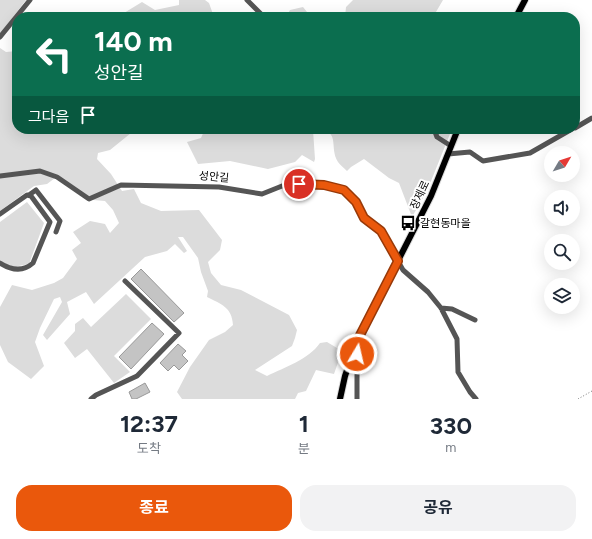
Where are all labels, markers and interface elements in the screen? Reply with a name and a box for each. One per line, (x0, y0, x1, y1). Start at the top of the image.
text: 140 m (94, 24, 173, 58)
icon: left (28, 28, 80, 80)
text: 성안길 (94, 62, 144, 84)
icon: arrive (77, 104, 99, 126)
text: 그다음 (28, 108, 69, 126)
north arrow (544, 146, 580, 182)
map controls (544, 146, 580, 314)
pin (282, 167, 316, 201)
street label: 성안길 (198, 169, 230, 185)
icon: arrive (288, 173, 310, 195)
street label: 장제로 (408, 178, 432, 212)
button: sound (544, 190, 580, 226)
bus stop icon: 갈현동마을 (399, 214, 417, 232)
place label: 갈현동마을 (420, 217, 471, 230)
button: search (544, 234, 580, 270)
button: layers (544, 278, 580, 314)
position arrow (336, 333, 378, 375)
text: 12:37 (120, 409, 178, 438)
text: 1 (299, 409, 309, 438)
text: 330 (430, 411, 472, 440)
text: m (445, 440, 456, 455)
text: 도착 (137, 441, 161, 456)
text: 분 (298, 441, 310, 456)
button: 종료 (16, 485, 292, 531)
button: 공유 (300, 485, 576, 531)

